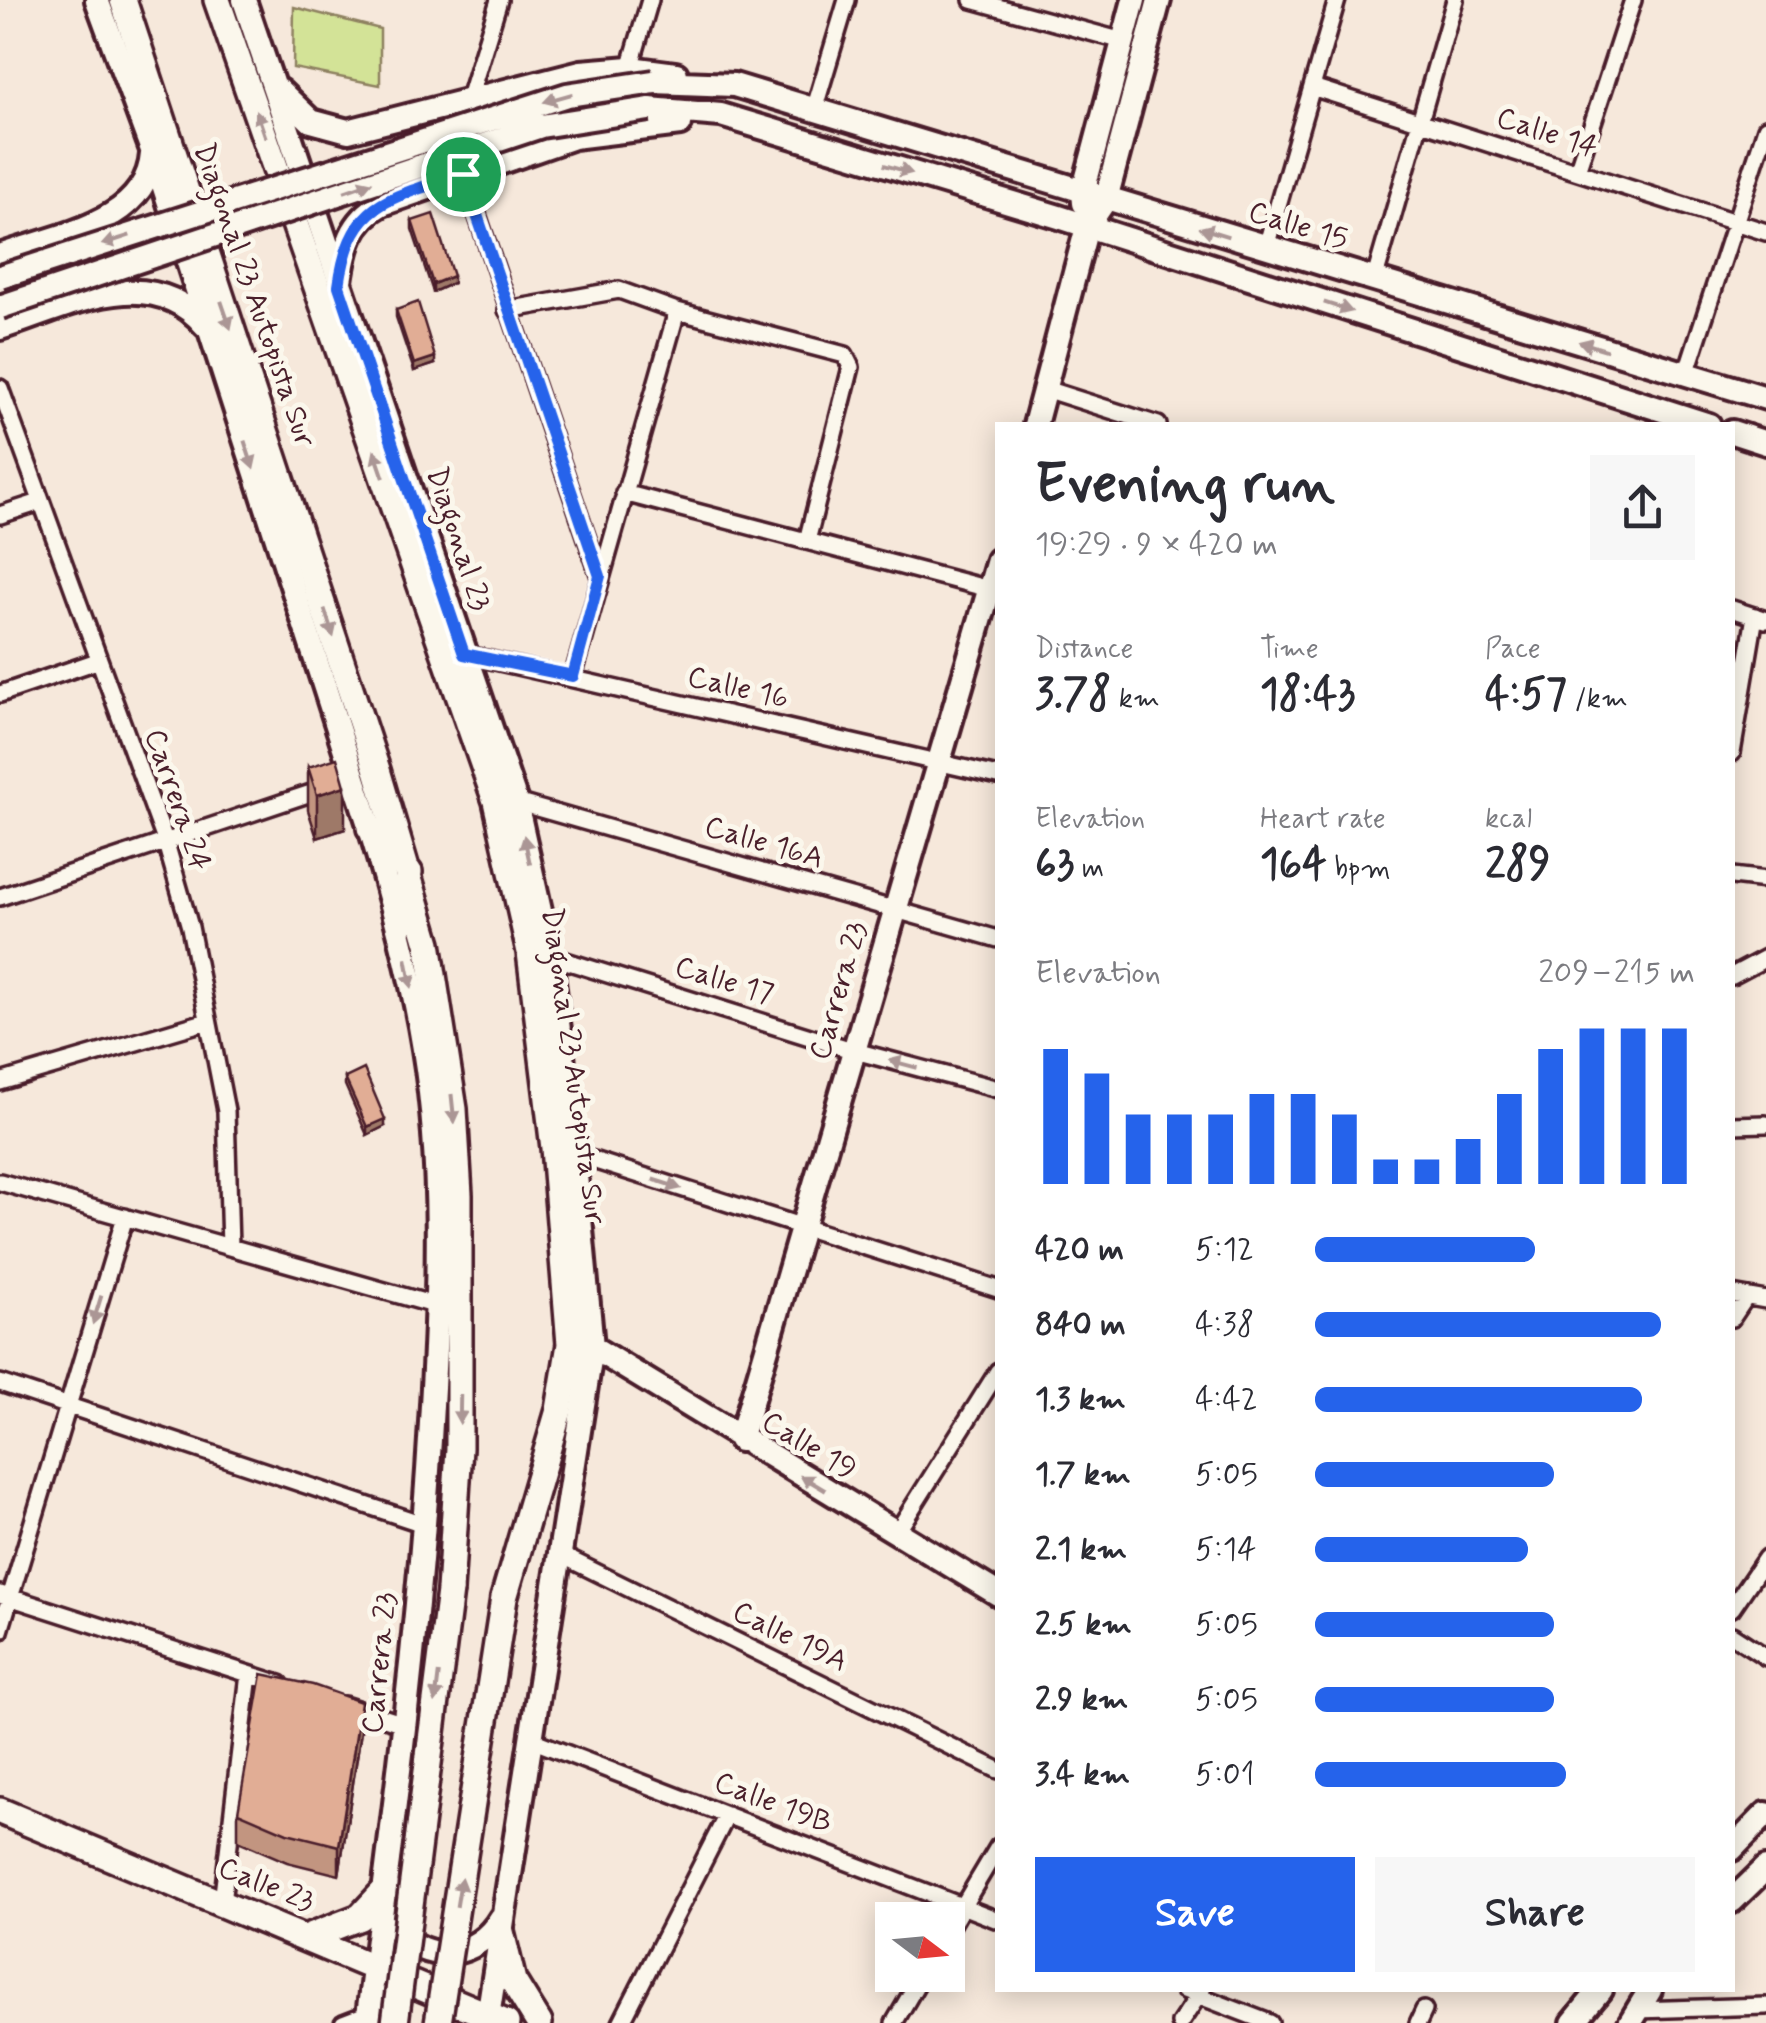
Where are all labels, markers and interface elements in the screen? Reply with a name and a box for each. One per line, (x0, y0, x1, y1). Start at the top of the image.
one-way arrow (543, 91, 573, 106)
street label: Calle 14 (1491, 98, 1603, 168)
one-way arrow (253, 108, 268, 138)
pin (421, 132, 506, 217)
street label: Diagonal 23 Autopista Sur (181, 138, 325, 454)
icon: arrive (436, 147, 491, 202)
one-way arrow (883, 162, 913, 177)
one-way arrow (343, 179, 373, 194)
street label: Calle 15 (1244, 192, 1352, 260)
one-way arrow (1199, 224, 1229, 239)
one-way arrow (100, 233, 130, 248)
one-way arrow (219, 300, 234, 330)
one-way arrow (1323, 300, 1353, 315)
one-way arrow (1577, 338, 1607, 353)
one-way arrow (242, 441, 257, 471)
one-way arrow (371, 448, 386, 478)
text: Evening run (1035, 450, 1335, 522)
button: share (1590, 455, 1695, 560)
street label: Diagonal 23 (414, 462, 500, 617)
text: 19:29 · 9 × 420 m (1035, 524, 1278, 566)
one-way arrow (322, 608, 337, 638)
text: Distance (1035, 631, 1133, 668)
text: Time (1260, 631, 1319, 668)
text: Pace (1485, 631, 1541, 668)
street label: Calle 16 (684, 657, 792, 719)
text: 3.78 (1035, 668, 1111, 723)
text: 18:43 (1260, 668, 1355, 723)
text: 4:57 (1485, 668, 1567, 723)
text: km (1111, 681, 1160, 718)
text: /km (1567, 681, 1628, 718)
street label: Carrera 24 (135, 724, 219, 876)
text: Elevation (1035, 801, 1145, 838)
text: Heart rate (1260, 801, 1386, 838)
text: kcal (1485, 801, 1532, 838)
street label: Calle 16A (700, 807, 828, 879)
one-way arrow (518, 834, 534, 865)
text: 63 (1035, 838, 1074, 893)
text: 164 (1260, 838, 1327, 893)
text: 289 (1485, 838, 1551, 893)
text: m (1074, 851, 1104, 888)
text: bpm (1327, 851, 1391, 888)
street label: Diagonal 23 Autopista Sur (529, 905, 615, 1228)
street label: Carrera 23 (801, 917, 877, 1065)
street label: Calle 17 (670, 948, 778, 1014)
text: Elevation (1035, 952, 1161, 994)
text: 209–215 m (1538, 952, 1695, 994)
one-way arrow (402, 958, 418, 989)
one-way arrow (887, 1056, 918, 1072)
one-way arrow (445, 1093, 461, 1125)
one-way arrow (652, 1177, 682, 1192)
text: 420 m (1035, 1229, 1124, 1271)
text: 5:12 (1195, 1229, 1254, 1271)
one-way arrow (89, 1295, 104, 1326)
text: 840 m (1035, 1304, 1126, 1346)
text: 4:38 (1195, 1304, 1254, 1346)
text: 1.3 km (1035, 1379, 1126, 1421)
text: 4:42 (1195, 1379, 1258, 1421)
one-way arrow (451, 1394, 467, 1426)
street label: Calle 19 (754, 1403, 864, 1489)
text: 1.7 km (1035, 1454, 1131, 1496)
text: 5:05 (1195, 1454, 1258, 1496)
one-way arrow (799, 1475, 827, 1492)
text: 2.1 km (1035, 1529, 1127, 1571)
text: 5:14 (1195, 1529, 1256, 1571)
street label: Carrera 23 (353, 1590, 407, 1736)
street label: Calle 19A (726, 1592, 854, 1682)
text: 2.5 km (1035, 1604, 1132, 1646)
text: 5:05 (1195, 1604, 1258, 1646)
one-way arrow (429, 1673, 445, 1704)
text: 2.9 km (1035, 1679, 1128, 1721)
text: 5:05 (1195, 1679, 1258, 1721)
text: 3.4 km (1035, 1754, 1130, 1796)
text: 5:01 (1195, 1754, 1254, 1796)
street label: Calle 19B (709, 1763, 837, 1843)
street label: Calle 23 (212, 1848, 320, 1922)
button: Save (1035, 1857, 1355, 1972)
button: Share (1375, 1857, 1695, 1972)
one-way arrow (451, 1876, 467, 1907)
north arrow (875, 1902, 965, 1992)
map controls (875, 1902, 965, 1992)

